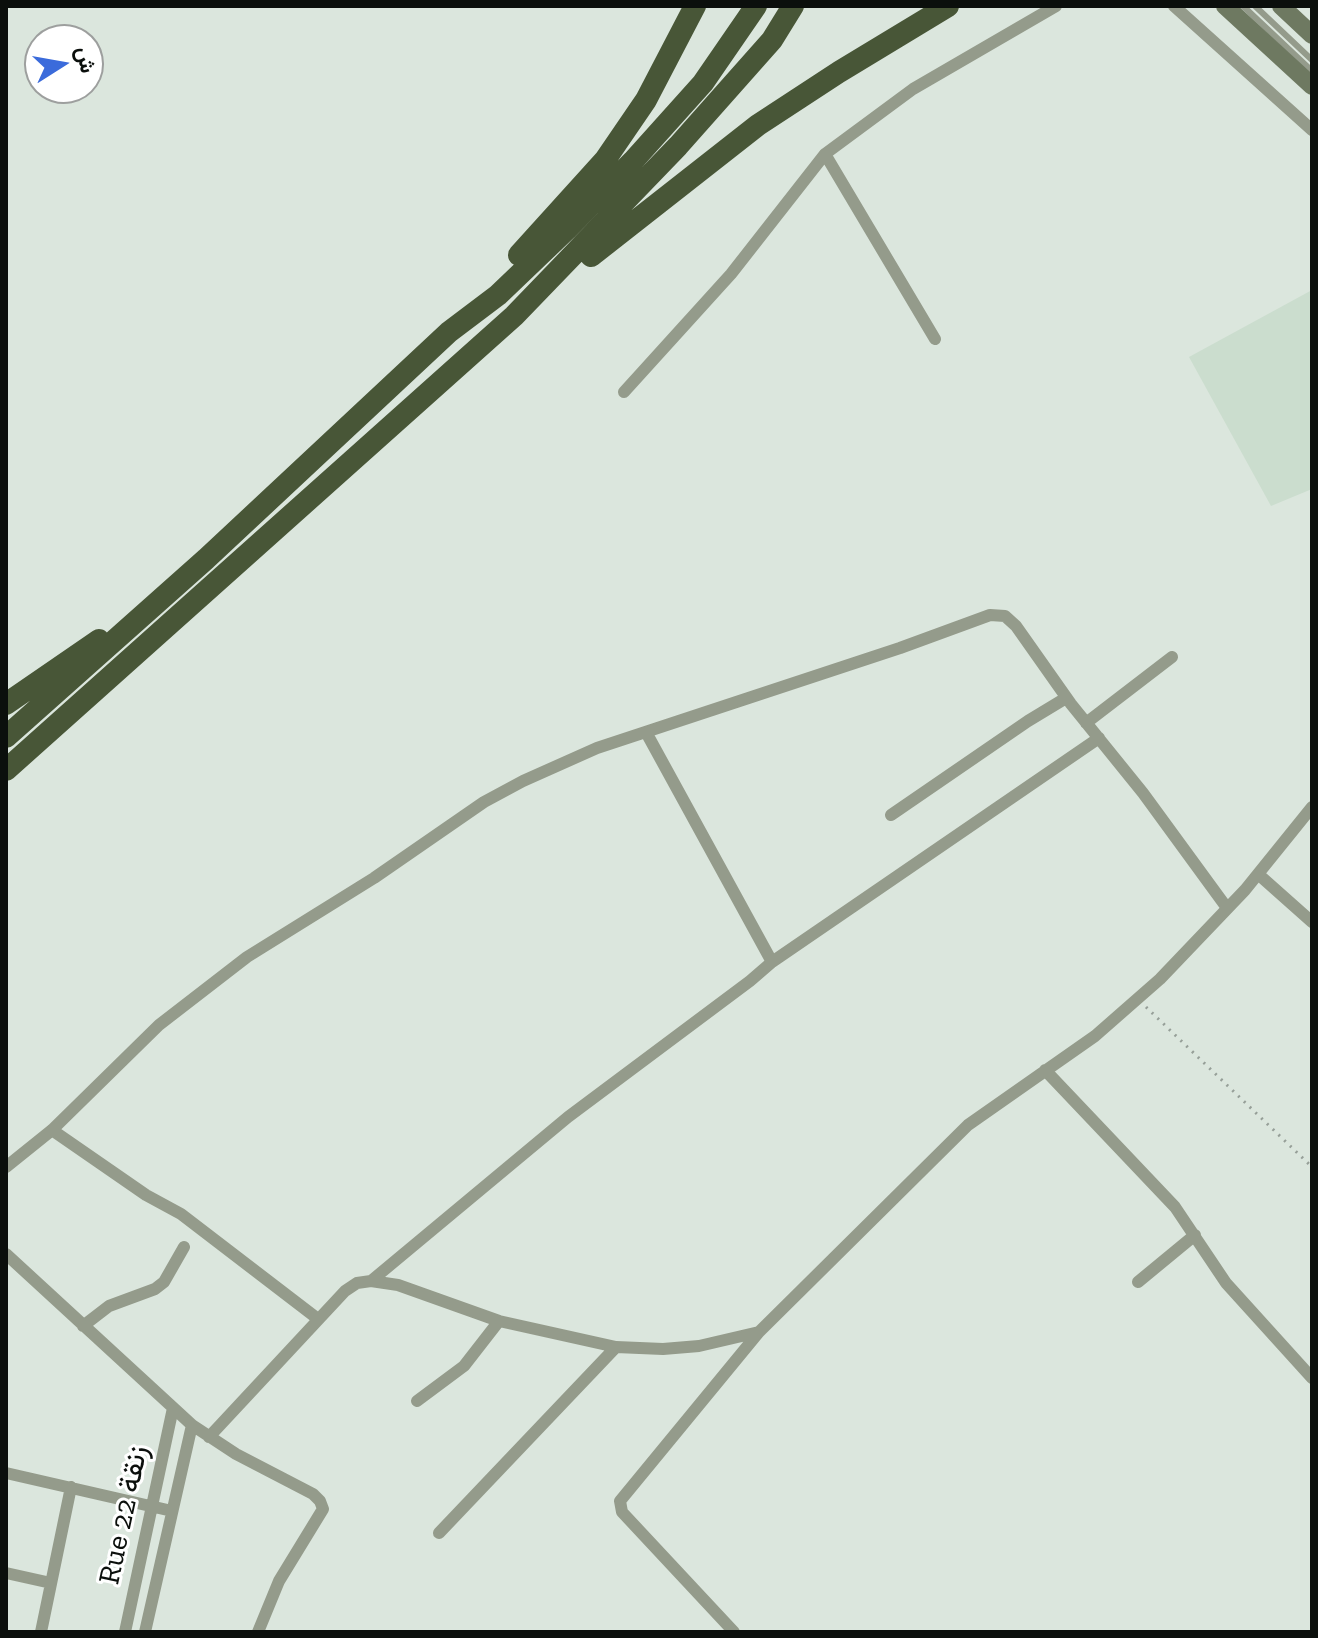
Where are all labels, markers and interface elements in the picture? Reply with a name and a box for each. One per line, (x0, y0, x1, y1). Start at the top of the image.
north arrow (24, 24, 104, 104)
text: ش (70, 44, 102, 75)
street label: Rue 22 زنقة (92, 1442, 156, 1588)

